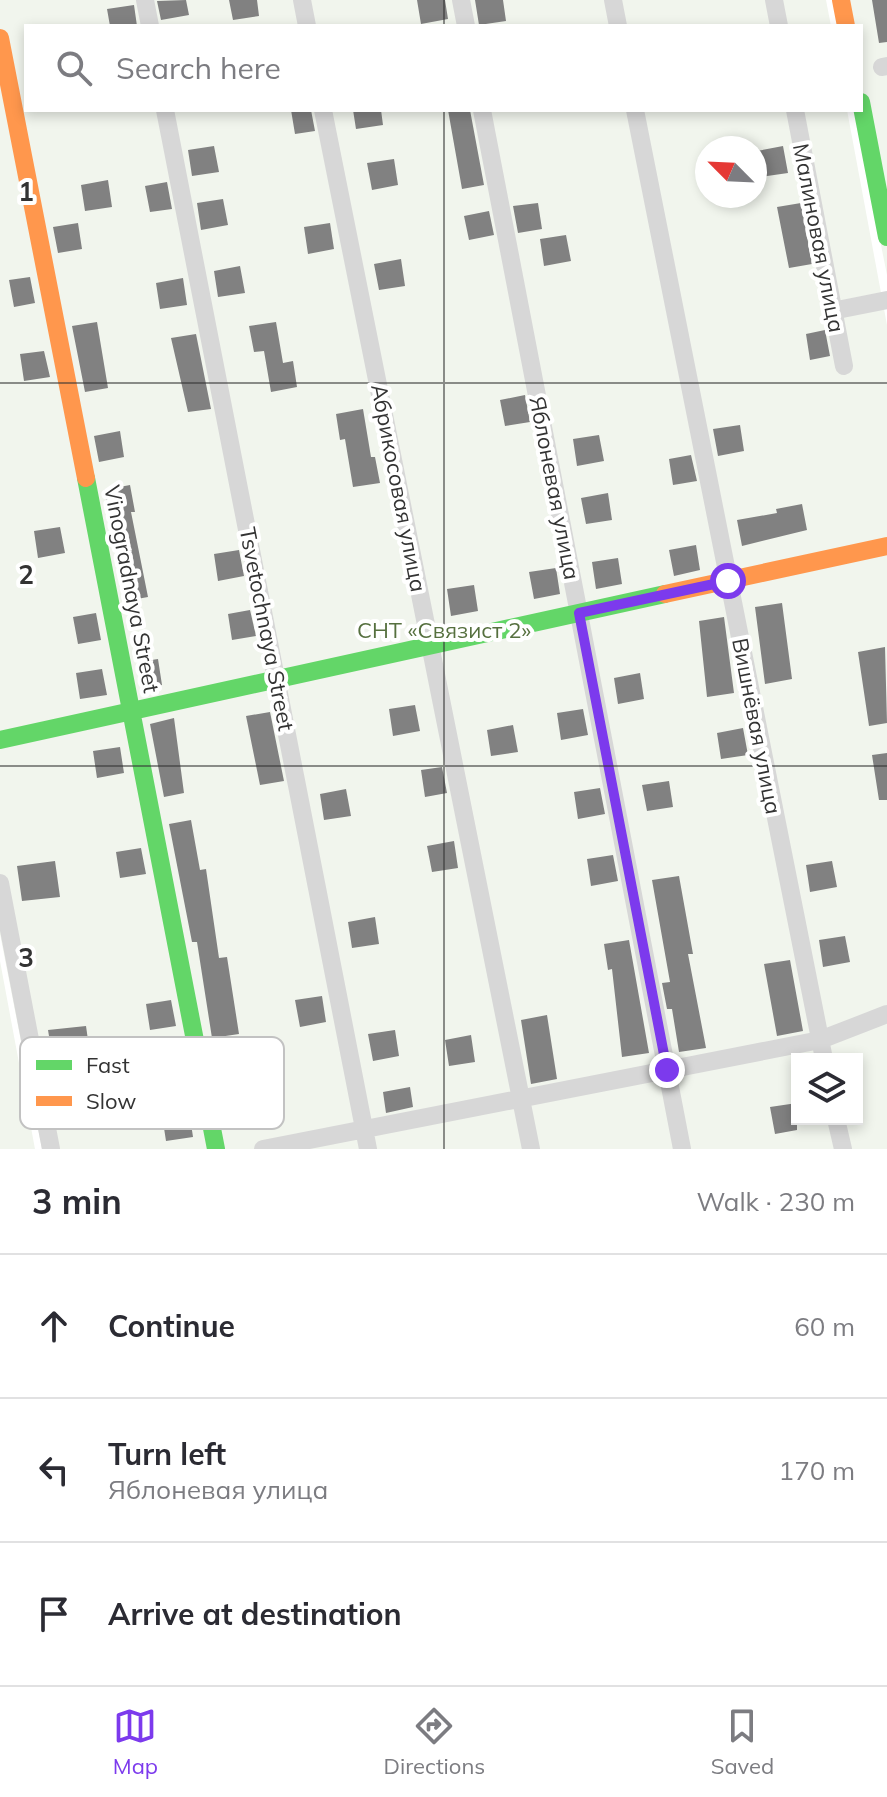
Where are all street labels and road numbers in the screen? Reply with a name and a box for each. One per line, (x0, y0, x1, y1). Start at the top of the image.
street label: Малиновая улица (787, 141, 851, 335)
street label: Абрикосовая улица (365, 382, 433, 594)
street label: Яблоневая улица (523, 394, 587, 582)
street label: Vinogradnaya Street (98, 483, 166, 695)
street label: Tsvetochnaya Street (234, 525, 301, 734)
street label: Вишнёвая улица (726, 635, 788, 817)

